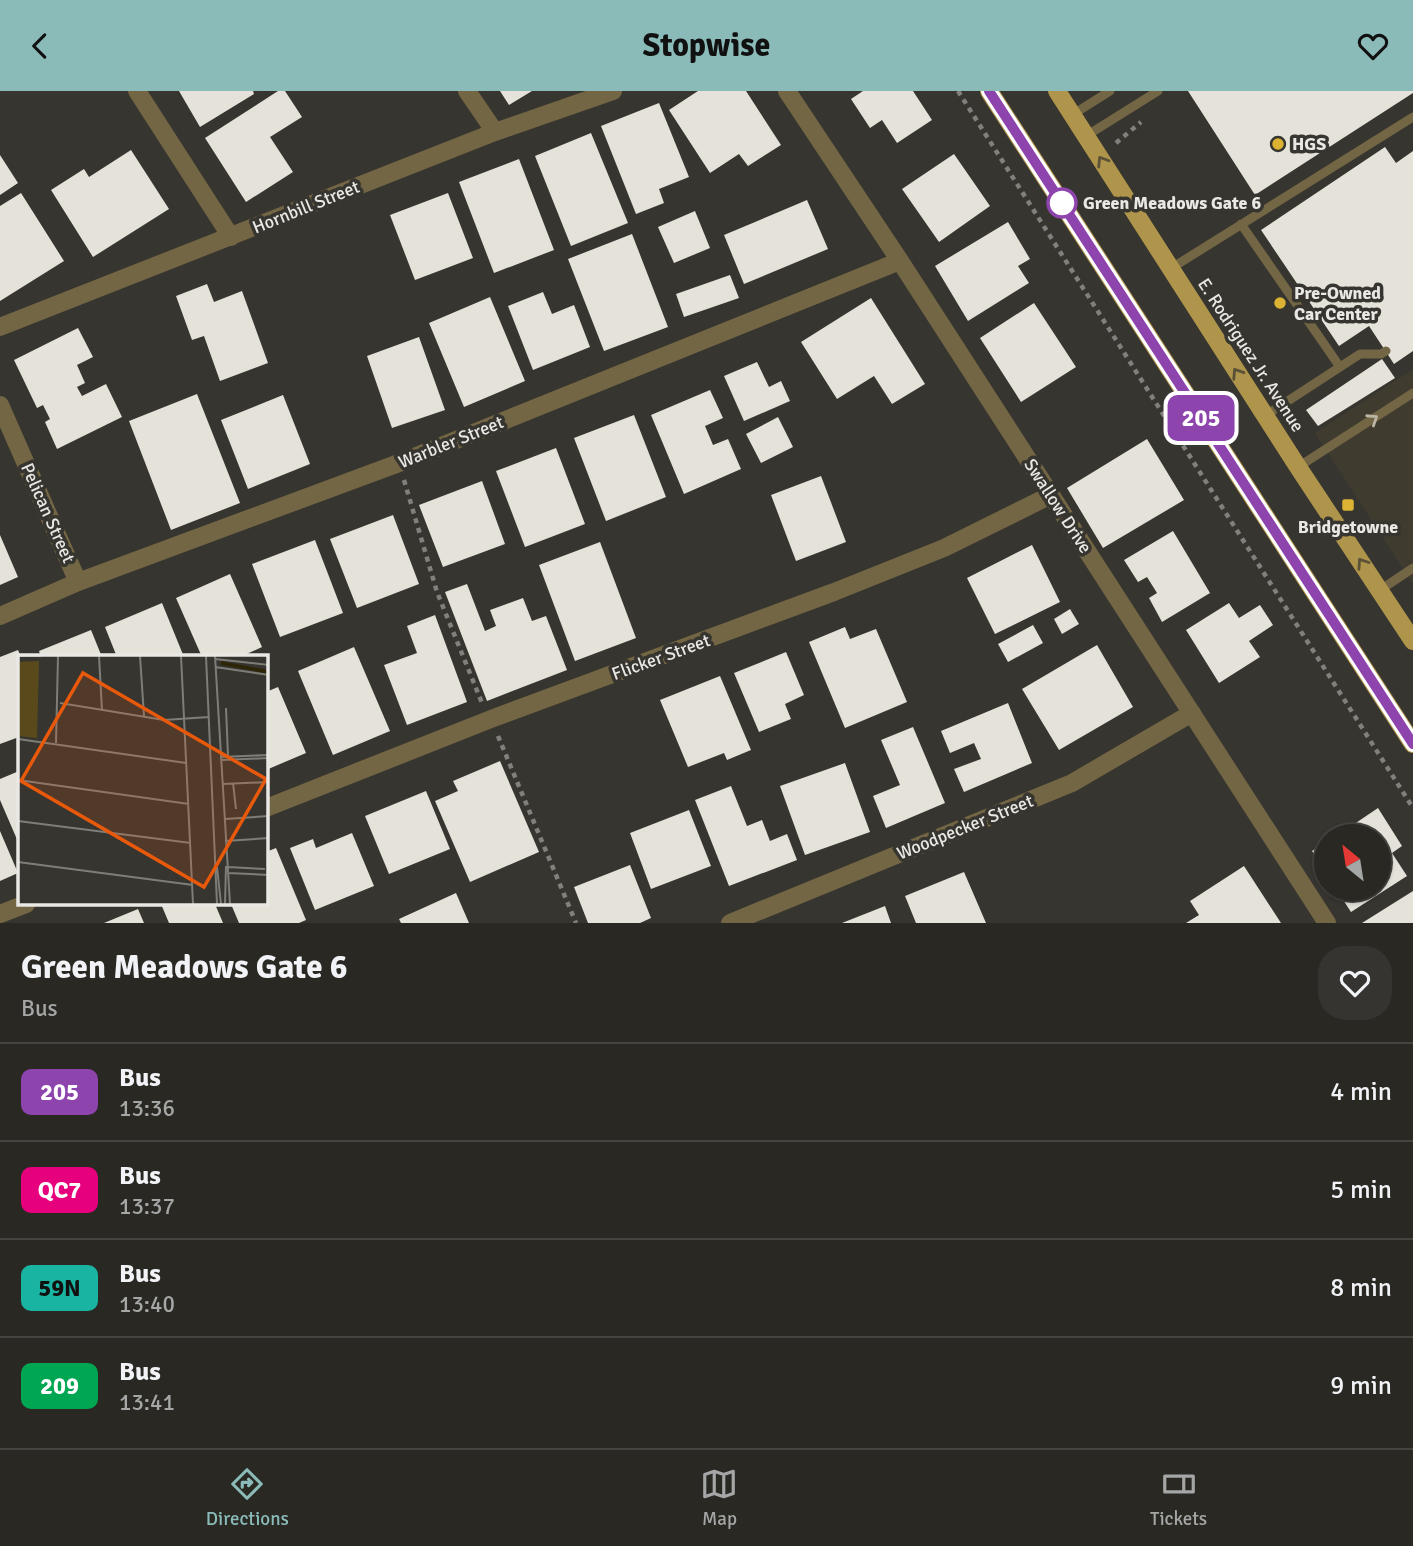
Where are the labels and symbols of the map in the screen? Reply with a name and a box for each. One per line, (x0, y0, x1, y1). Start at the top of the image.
place label: HGS (1292, 133, 1326, 155)
marker: HGS (1270, 136, 1286, 152)
one-way arrow (1097, 155, 1110, 168)
street label: Hornbill Street (249, 176, 363, 238)
marker: Green Meadows Gate 6 (1047, 188, 1077, 218)
place label: Green Meadows Gate 6 (1083, 192, 1261, 214)
street label: E. Rodriguez Jr. Avenue (1193, 274, 1309, 436)
place label: Pre-Owned Car Center (1294, 282, 1381, 325)
marker: Pre-Owned Car Center (1272, 295, 1288, 311)
one-way arrow (1233, 368, 1246, 381)
line badge: 205 (1161, 395, 1241, 441)
street label: Warbler Street (395, 411, 507, 473)
one-way arrow (1366, 414, 1379, 427)
street label: Swallow Drive (1019, 455, 1097, 557)
street label: Pelican Street (16, 460, 80, 566)
marker: Bridgetowne (1340, 497, 1356, 513)
place label: Bridgetowne (1298, 516, 1398, 538)
one-way arrow (1358, 558, 1370, 571)
street label: Flicker Street (609, 629, 713, 685)
inset map (18, 655, 268, 905)
street label: Woodpecker Street (894, 790, 1036, 864)
north arrow (1314, 824, 1391, 901)

